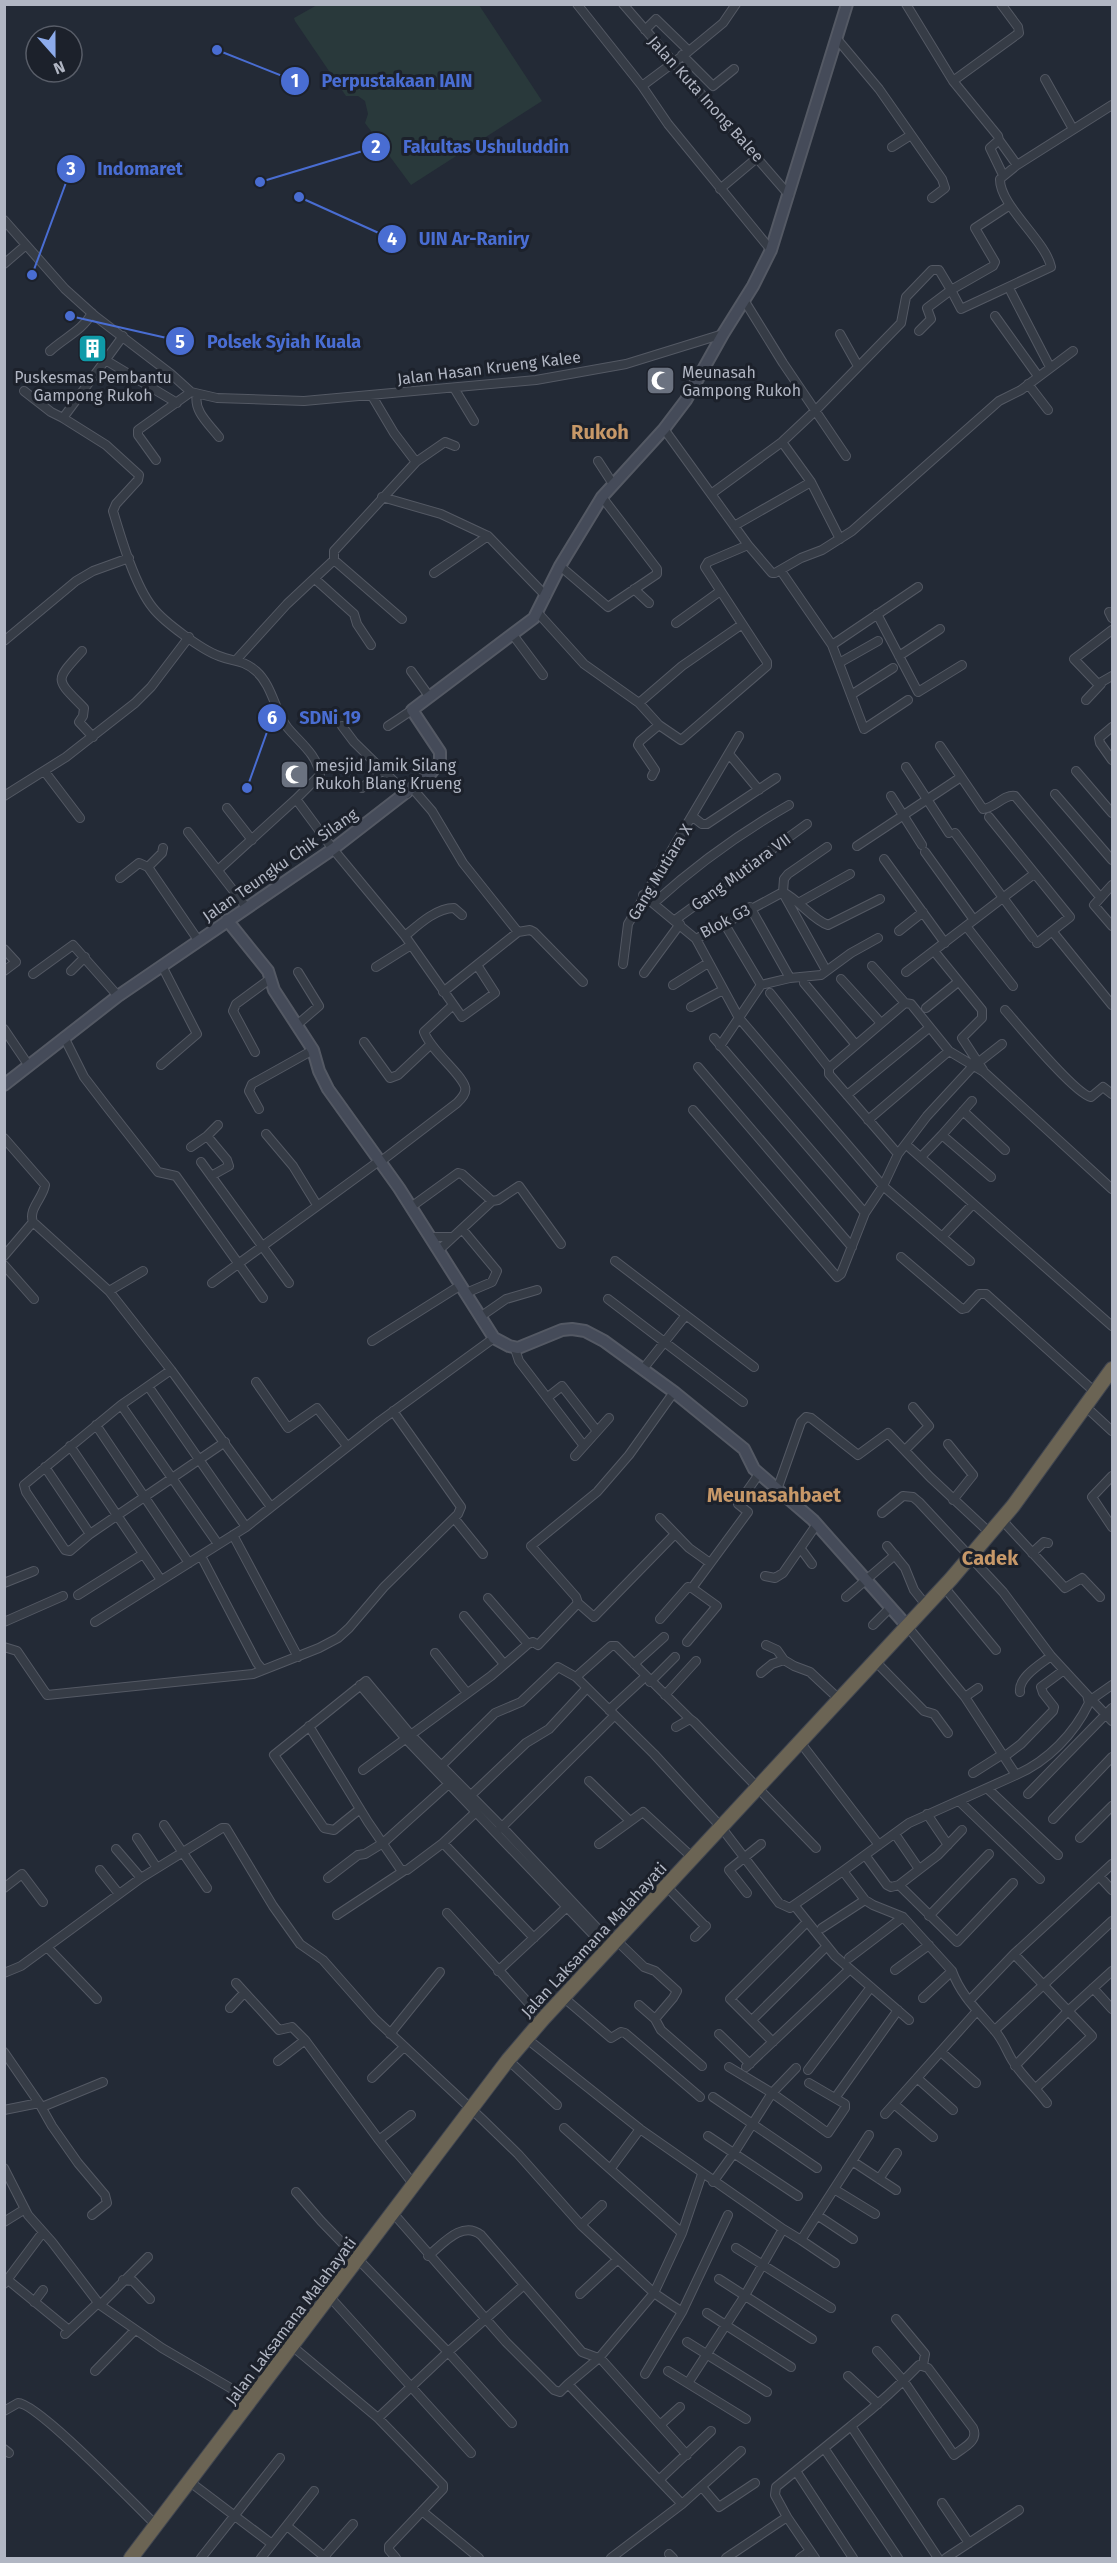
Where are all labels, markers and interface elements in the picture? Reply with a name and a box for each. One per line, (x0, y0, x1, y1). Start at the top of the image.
north arrow (24, 24, 84, 84)
street label: Jalan Kuta Inong Balee (644, 32, 768, 166)
text: N (51, 57, 68, 78)
callout: Perpustakaan IAIN (280, 63, 485, 99)
text: 1 (291, 70, 299, 92)
text: Perpustakaan IAIN (322, 70, 472, 92)
callout: Fakultas Ushuluddin (361, 129, 581, 165)
text: 2 (371, 136, 381, 158)
text: Fakultas Ushuluddin (403, 136, 569, 158)
callout: Indomaret (56, 151, 195, 187)
text: 3 (65, 158, 76, 180)
text: Indomaret (97, 158, 184, 180)
callout: UIN Ar-Raniry (377, 221, 542, 257)
text: 4 (387, 228, 397, 250)
text: UIN Ar-Raniry (419, 228, 530, 250)
callout: Polsek Syiah Kuala (165, 323, 373, 359)
text: 5 (175, 331, 185, 353)
text: Polsek Syiah Kuala (207, 331, 361, 353)
building icon: Puskesmas Pembantu Gampong Rukoh (77, 333, 109, 365)
street label: Jalan Hasan Krueng Kalee (396, 347, 582, 389)
place label: Meunasah Gampong Rukoh (682, 363, 801, 400)
mosque icon: Meunasah Gampong Rukoh (645, 365, 677, 397)
place label: Puskesmas Pembantu Gampong Rukoh (14, 368, 172, 405)
district label: Rukoh (571, 420, 629, 444)
callout: SDNi 19 (257, 700, 372, 736)
text: 6 (267, 707, 277, 729)
text: SDNi 19 (299, 707, 361, 729)
place label: mesjid Jamik Silang Rukoh Blang Krueng (315, 756, 462, 793)
mosque icon: mesjid Jamik Silang Rukoh Blang Krueng (278, 758, 310, 790)
street label: Jalan Teungku Chik Silang (199, 804, 362, 926)
street label: Gang Mutiara X (624, 820, 696, 923)
street label: Gang Mutiara VII (688, 830, 794, 914)
street label: Blok G3 (697, 900, 753, 942)
district label: Meunasahbaet (707, 1483, 841, 1507)
district label: Cadek (962, 1546, 1019, 1570)
street label: Jalan Laksamana Malahayati (517, 1859, 671, 2021)
street label: Jalan Laksamana Malahayati (222, 2234, 360, 2408)

